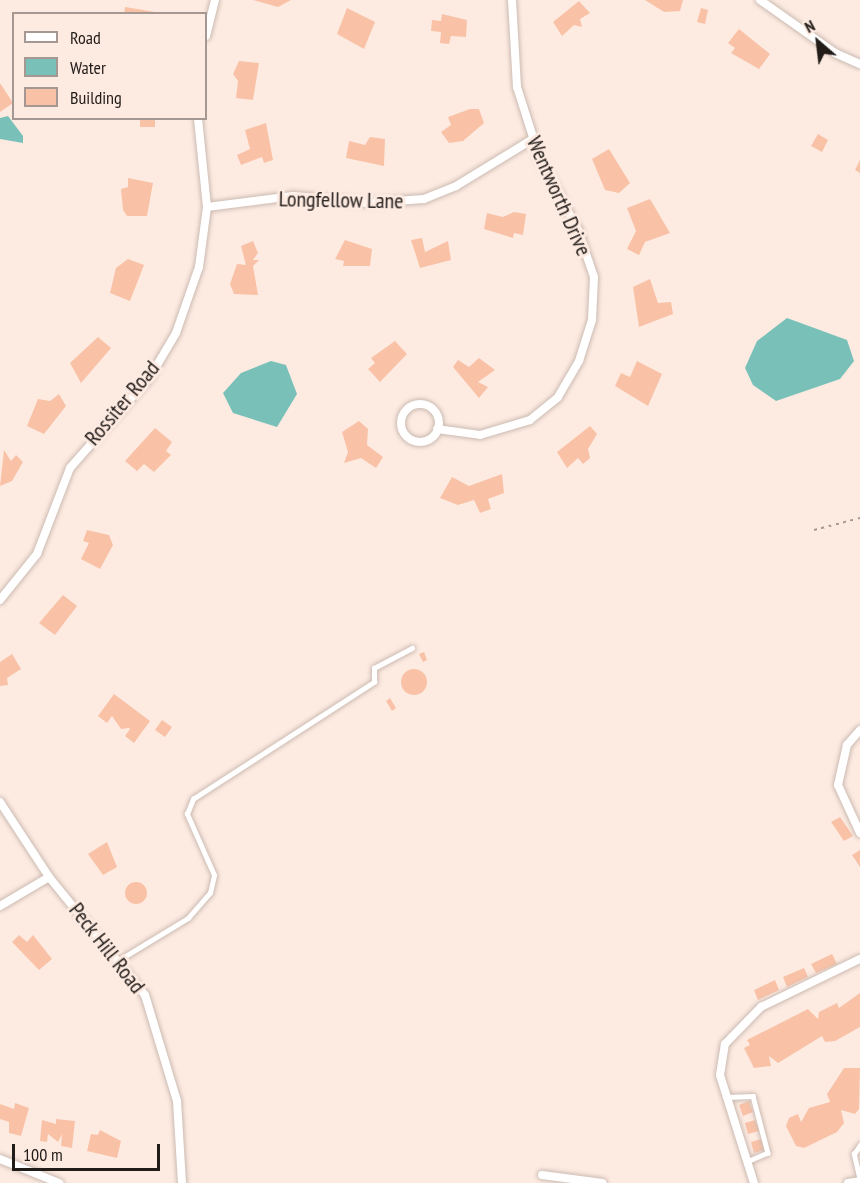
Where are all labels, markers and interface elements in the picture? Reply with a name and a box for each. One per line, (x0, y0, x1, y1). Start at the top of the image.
legend (12, 12, 207, 120)
north arrow (788, 12, 848, 72)
text: N (801, 15, 818, 37)
text: Road (70, 26, 101, 49)
text: Water (70, 56, 106, 79)
text: Building (70, 86, 122, 109)
street label: Wentworth Drive (521, 132, 597, 260)
street label: Longfellow Lane (278, 186, 404, 214)
street label: Rossiter Road (79, 355, 165, 451)
street label: Peck Hill Road (63, 897, 151, 999)
scale bar (15, 1132, 164, 1170)
text: 100 m (23, 1143, 63, 1166)

